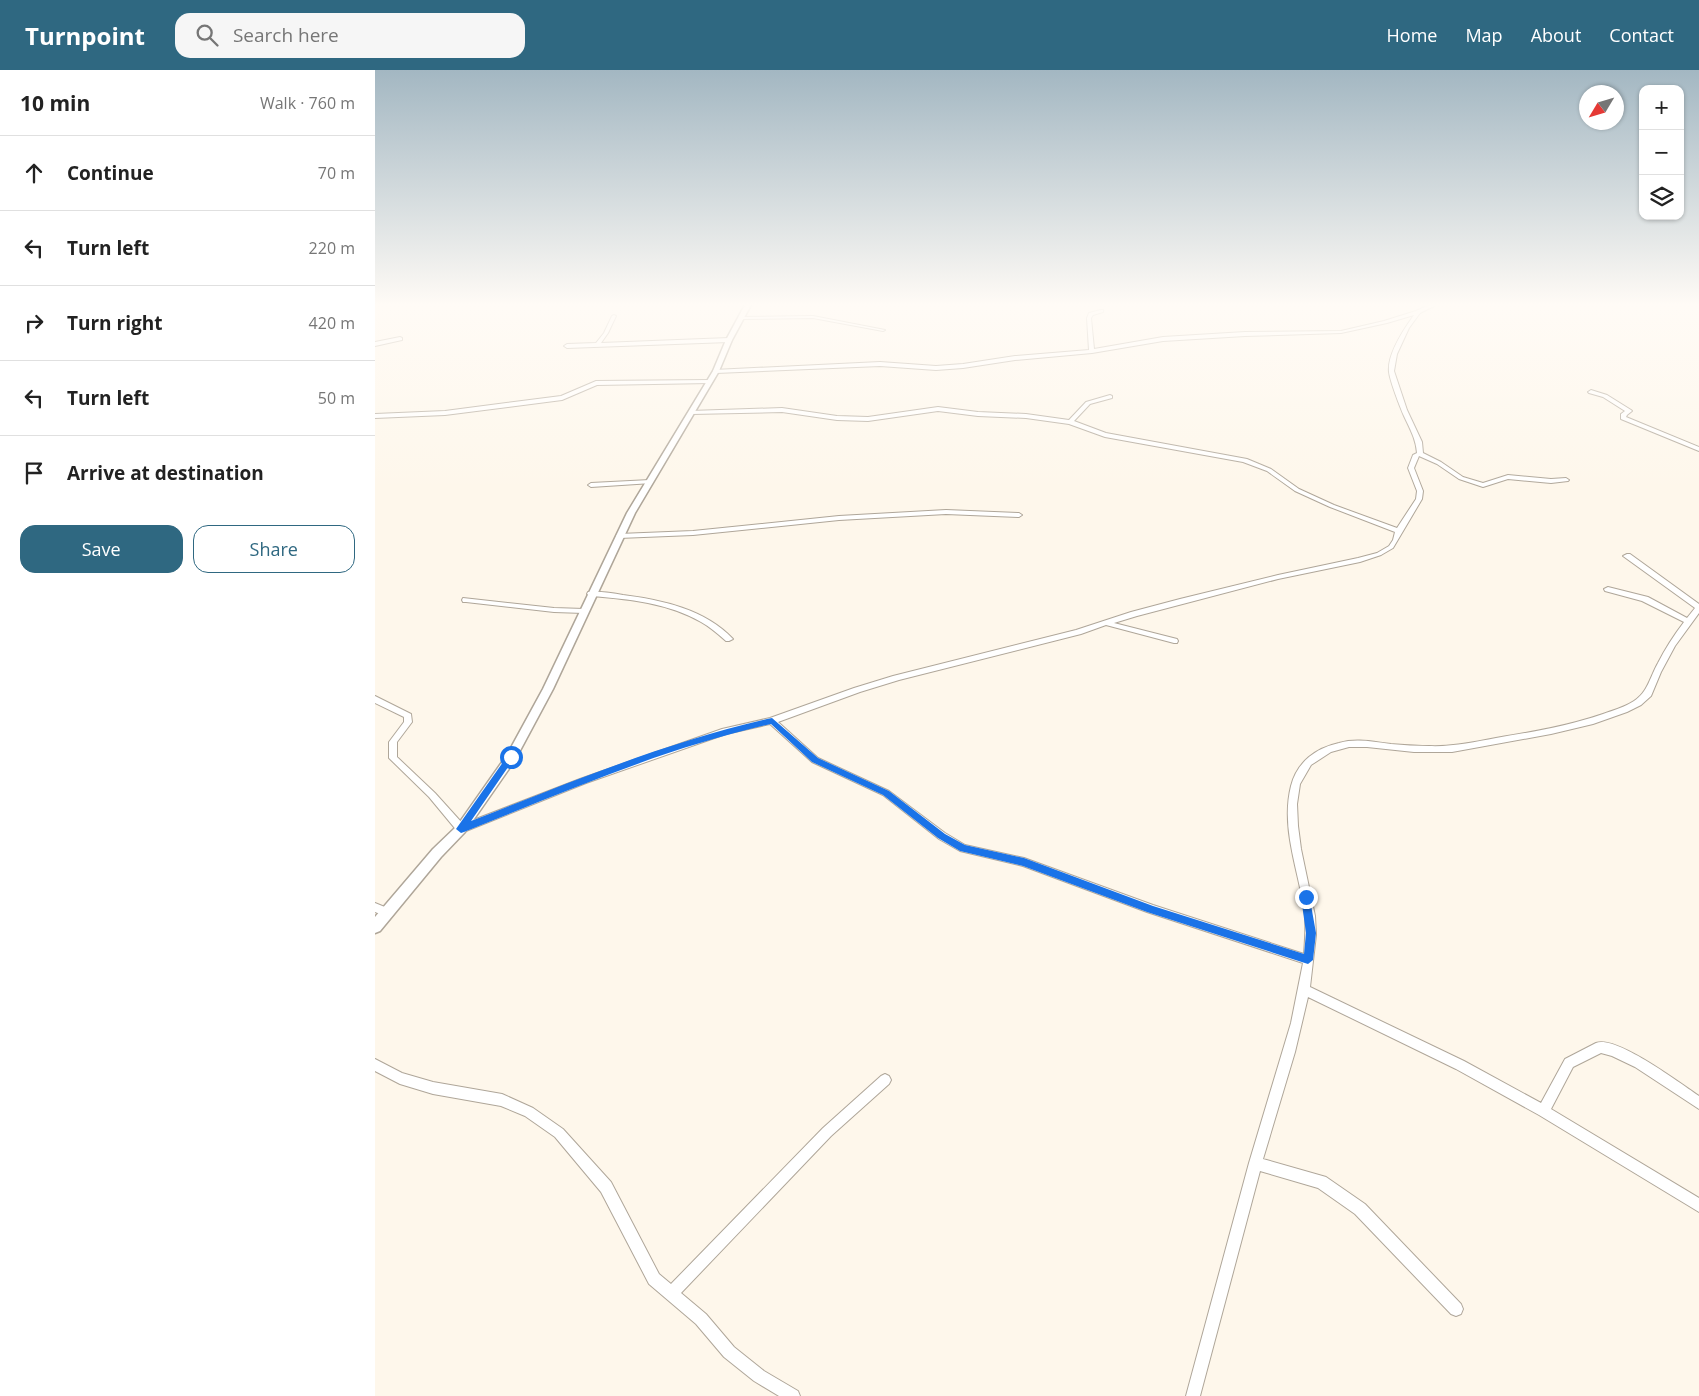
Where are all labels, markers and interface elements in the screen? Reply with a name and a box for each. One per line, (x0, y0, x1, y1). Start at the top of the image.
search box (175, 13, 525, 58)
text: Turnpoint (25, 19, 145, 52)
icon: search (193, 21, 221, 49)
text: Search here (233, 22, 339, 48)
text: Home (1387, 23, 1437, 47)
text: Map (1465, 23, 1503, 47)
text: About (1531, 23, 1581, 47)
text: Contact (1609, 23, 1674, 47)
north arrow (1579, 85, 1624, 130)
map controls (1639, 85, 1684, 220)
button: + (1639, 85, 1684, 130)
text: 10 min (20, 89, 90, 117)
text: Walk · 760 m (260, 92, 355, 114)
button: − (1639, 130, 1684, 175)
icon: ahead (20, 159, 48, 187)
text: Continue (67, 160, 154, 186)
text: 70 m (318, 162, 355, 184)
button: layers (1639, 175, 1684, 220)
icon: left (20, 234, 48, 262)
text: Turn left (67, 235, 149, 261)
text: 220 m (309, 237, 355, 259)
icon: right (20, 309, 48, 337)
text: Turn right (67, 310, 162, 336)
text: 420 m (309, 312, 355, 334)
icon: left (20, 384, 48, 412)
text: Turn left (67, 385, 149, 411)
text: 50 m (318, 387, 355, 409)
icon: arrive (20, 459, 48, 487)
text: Arrive at destination (67, 460, 264, 486)
button: Save (20, 525, 183, 573)
button: Share (193, 525, 355, 573)
route start (500, 746, 523, 769)
route end (1295, 886, 1318, 909)

